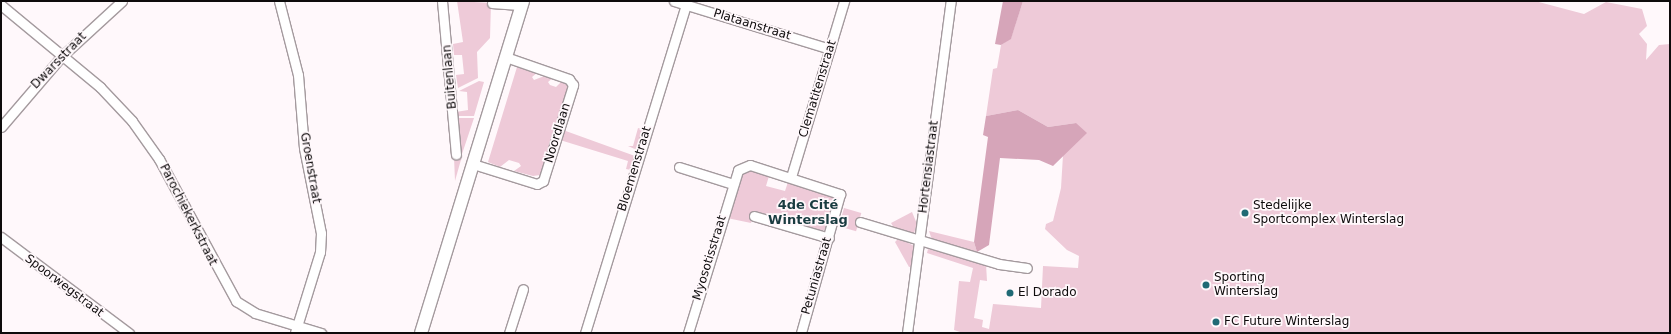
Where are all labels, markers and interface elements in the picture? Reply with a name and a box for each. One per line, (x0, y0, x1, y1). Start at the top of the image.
street label: Plataanstraat (712, 6, 792, 44)
street label: Dwarsstraat (29, 30, 89, 92)
street label: Clematitenstraat (796, 39, 840, 139)
street label: Buitenlaan (440, 44, 460, 110)
street label: Noordlaan (542, 101, 574, 165)
street label: Hortensiastraat (916, 120, 942, 214)
street label: Bloemenstraat (615, 125, 655, 213)
street label: Groenstraat (297, 131, 323, 205)
street label: Parochiekerkstraat (156, 162, 220, 268)
district label: 4de Cité Winterslag (768, 198, 848, 229)
place label: Stedelijke Sportcomplex Winterslag (1253, 199, 1404, 227)
marker: Stedelijke Sportcomplex Winterslag (1240, 208, 1250, 218)
street label: Myosotisstraat (690, 214, 730, 302)
street label: Petuniastraat (799, 236, 835, 316)
street label: Spoorwegstraat (22, 252, 106, 320)
place label: Sporting Winterslag (1214, 271, 1278, 299)
marker: Sporting Winterslag (1201, 280, 1211, 290)
place label: El Dorado (1018, 286, 1077, 300)
marker: El Dorado (1005, 288, 1015, 298)
place label: FC Future Winterslag (1224, 315, 1349, 329)
marker: FC Future Winterslag (1211, 317, 1221, 327)

